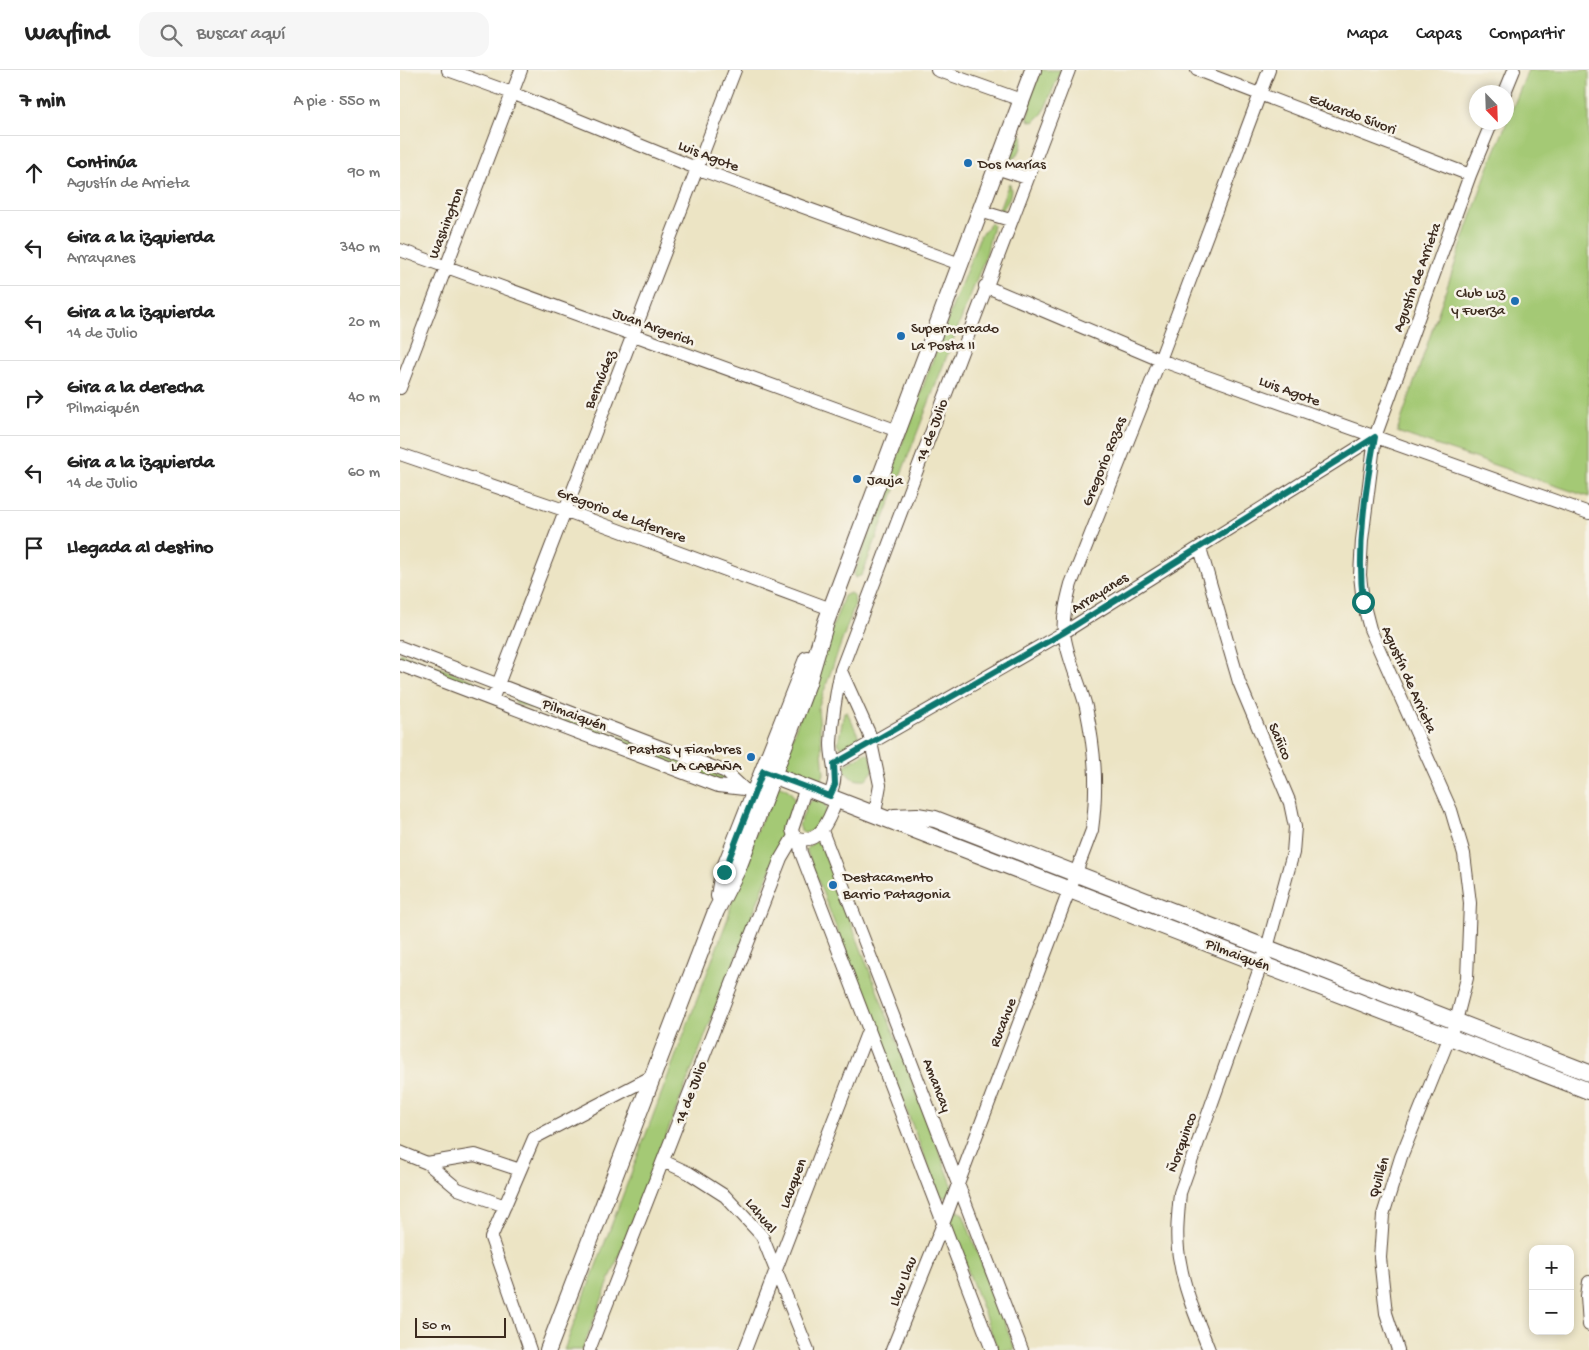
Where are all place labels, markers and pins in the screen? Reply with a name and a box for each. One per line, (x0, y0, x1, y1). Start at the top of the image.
place label: Dos Marías (977, 156, 1046, 174)
marker: Dos Marías (962, 157, 974, 169)
place label: Club Luz y Fuerza (1451, 285, 1506, 320)
marker: Club Luz y Fuerza (1509, 295, 1521, 307)
place label: Supermercado La Posta II (911, 320, 999, 355)
marker: Supermercado La Posta II (895, 330, 907, 342)
place label: Jauja (867, 472, 904, 490)
marker: Jauja (851, 473, 863, 485)
place label: Pastas y Fiambres LA CABAÑA (627, 741, 742, 776)
marker: Pastas y Fiambres LA CABAÑA (745, 751, 757, 763)
place label: Destacamento Barrio Patagonia (842, 869, 951, 904)
marker: Destacamento Barrio Patagonia (827, 879, 839, 891)

